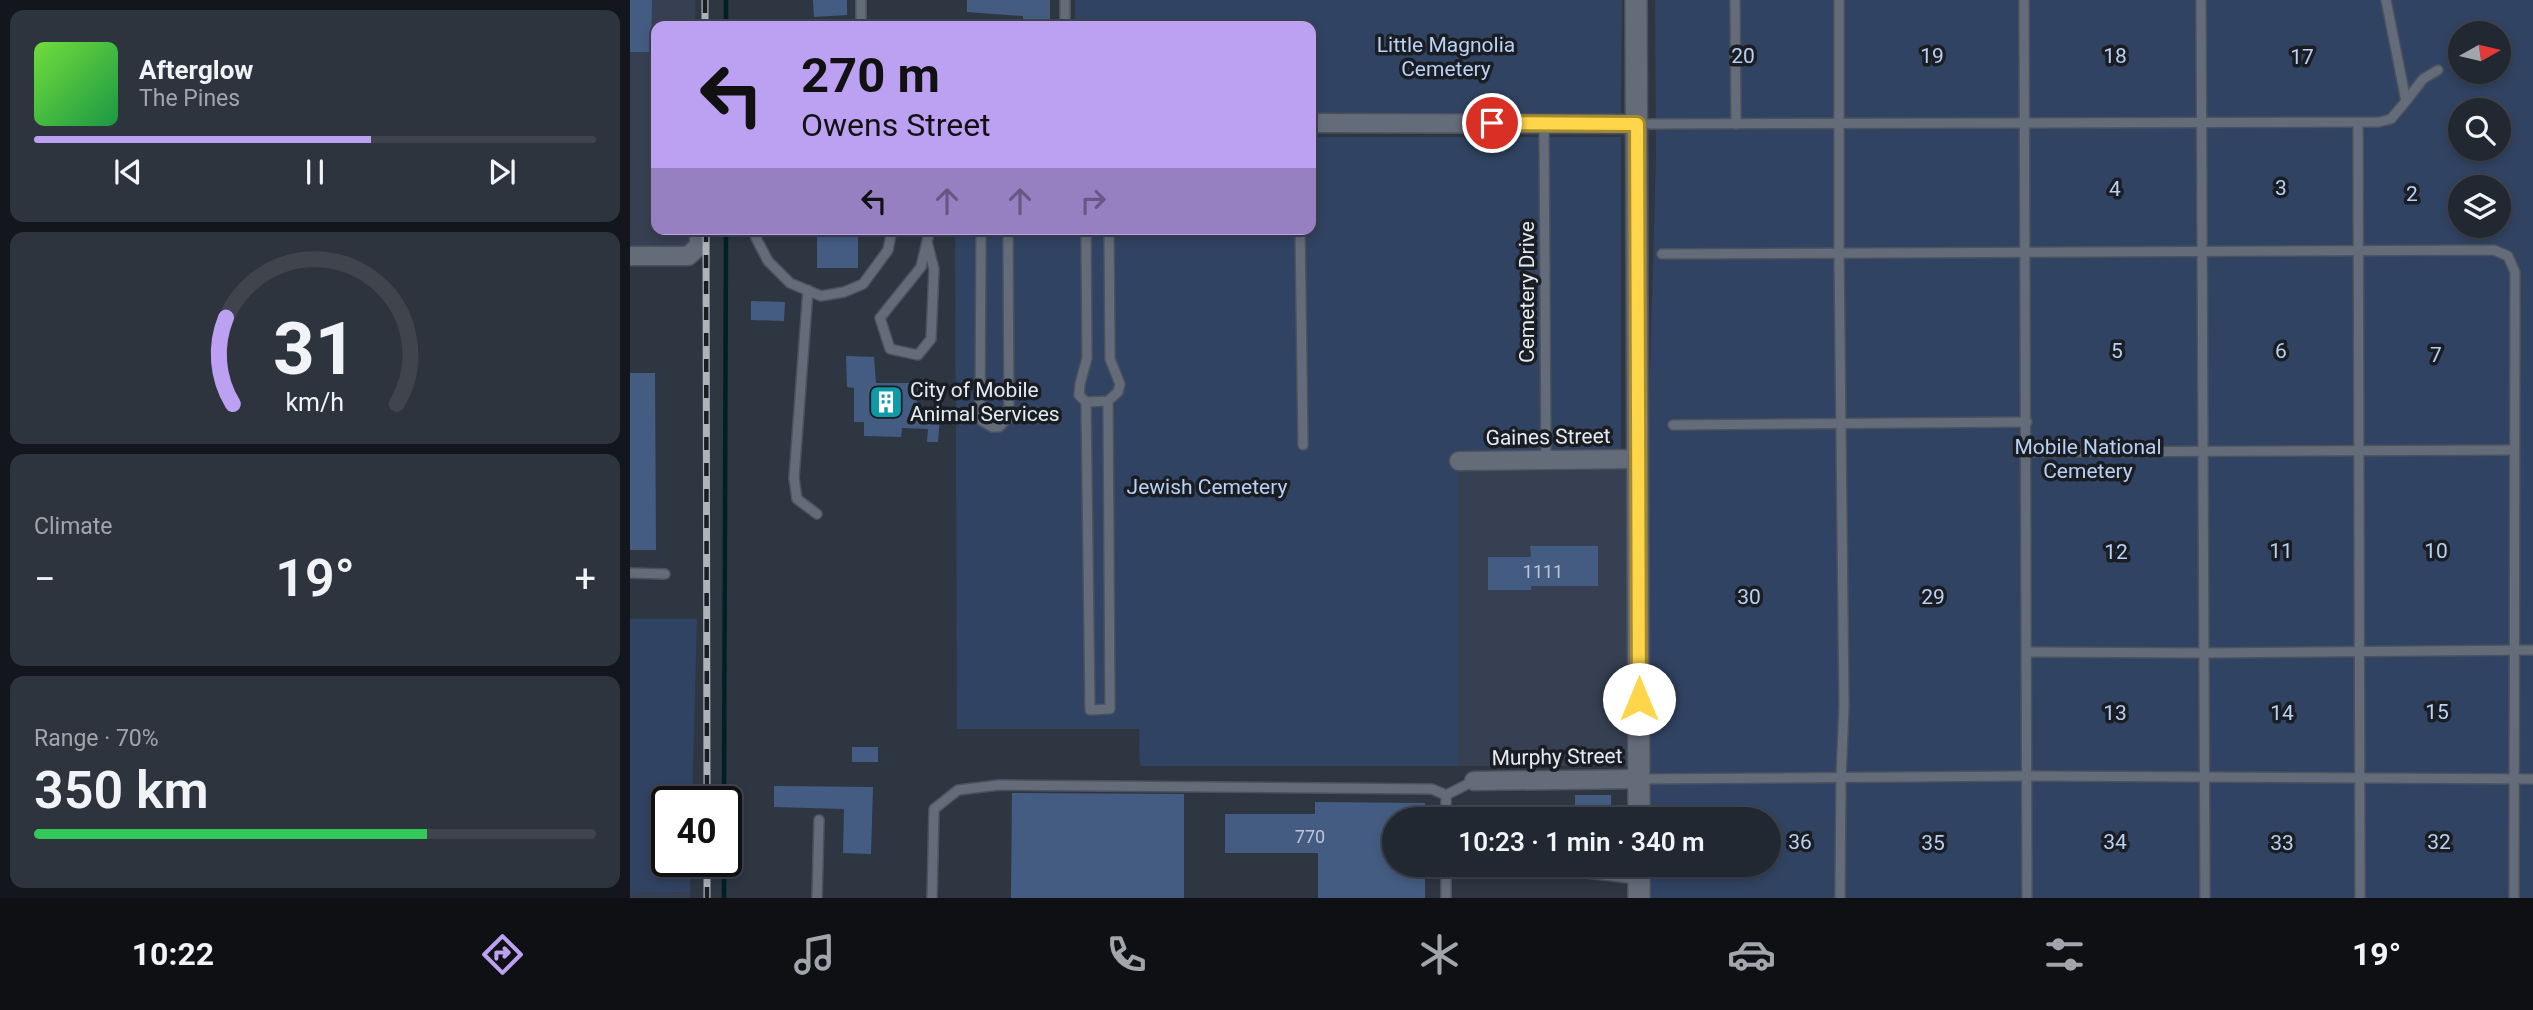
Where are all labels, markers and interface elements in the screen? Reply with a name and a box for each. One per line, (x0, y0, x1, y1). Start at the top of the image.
north arrow (2448, 21, 2511, 84)
map controls (2448, 21, 2511, 238)
park label: Little Magnolia Cemetery (1377, 33, 1515, 81)
park label: 20 (1731, 44, 1755, 68)
park label: 19 (1920, 44, 1944, 68)
park label: 18 (2103, 44, 2127, 68)
park label: 17 (2290, 45, 2314, 69)
text: 270 m (801, 47, 940, 104)
icon: left (686, 49, 777, 140)
text: Afterglow (139, 55, 253, 85)
text: The Pines (139, 85, 240, 112)
pin (1462, 93, 1522, 153)
button: search (2448, 98, 2511, 161)
icon: arrive (1473, 104, 1511, 142)
text: Owens Street (801, 106, 991, 144)
icon: previous (109, 153, 147, 191)
icon: pause (296, 153, 334, 191)
icon: next (483, 153, 521, 191)
button: layers (2448, 175, 2511, 238)
park label: 3 (2275, 176, 2287, 200)
park label: 4 (2109, 177, 2121, 201)
icon: left (855, 182, 893, 220)
icon: ahead (928, 182, 966, 220)
icon: ahead (1001, 182, 1039, 220)
icon: right (1074, 182, 1112, 220)
park label: 2 (2406, 182, 2418, 206)
street label: Cemetery Drive (1515, 221, 1539, 363)
text: 31 (273, 306, 357, 392)
park label: 5 (2111, 339, 2123, 363)
park label: 6 (2275, 339, 2287, 363)
park label: 7 (2430, 343, 2442, 367)
place label: City of Mobile Animal Services (910, 378, 1060, 426)
building icon: City of Mobile Animal Services (867, 383, 905, 421)
text: km/h (286, 388, 344, 417)
street label: Gaines Street (1485, 424, 1611, 450)
park label: Mobile National Cemetery (2014, 435, 2162, 483)
park label: Jewish Cemetery (1127, 475, 1287, 499)
text: Climate (34, 513, 113, 540)
park label: 11 (2269, 539, 2293, 563)
park label: 10 (2424, 539, 2448, 563)
park label: 12 (2104, 540, 2128, 564)
text: 19° (275, 548, 355, 609)
text: − (34, 557, 56, 601)
text: + (574, 557, 596, 601)
house number: 1111 (1523, 561, 1563, 582)
park label: 30 (1737, 585, 1761, 609)
park label: 29 (1921, 585, 1945, 609)
position arrow (1602, 662, 1676, 736)
park label: 15 (2425, 700, 2449, 724)
park label: 13 (2103, 701, 2127, 725)
park label: 14 (2270, 701, 2294, 725)
text: Range · 70% (34, 725, 159, 752)
street label: Murphy Street (1491, 744, 1623, 770)
text: 350 km (34, 760, 209, 821)
speed limit sign: 40 (651, 786, 742, 877)
house number: 770 (1295, 826, 1325, 847)
text: 10:23 · 1 min · 340 m (1458, 827, 1705, 857)
park label: 36 (1788, 830, 1812, 854)
park label: 34 (2103, 830, 2127, 854)
park label: 32 (2427, 830, 2451, 854)
park label: 35 (1921, 831, 1945, 855)
park label: 33 (2270, 831, 2294, 855)
icon: directions (478, 930, 527, 979)
icon: music (790, 930, 839, 979)
icon: phone (1102, 930, 1151, 979)
icon: climate (1415, 930, 1464, 979)
icon: car (1727, 930, 1776, 979)
icon: filters (2040, 930, 2089, 979)
text: 10:22 (132, 935, 214, 973)
text: 19° (2352, 935, 2401, 973)

